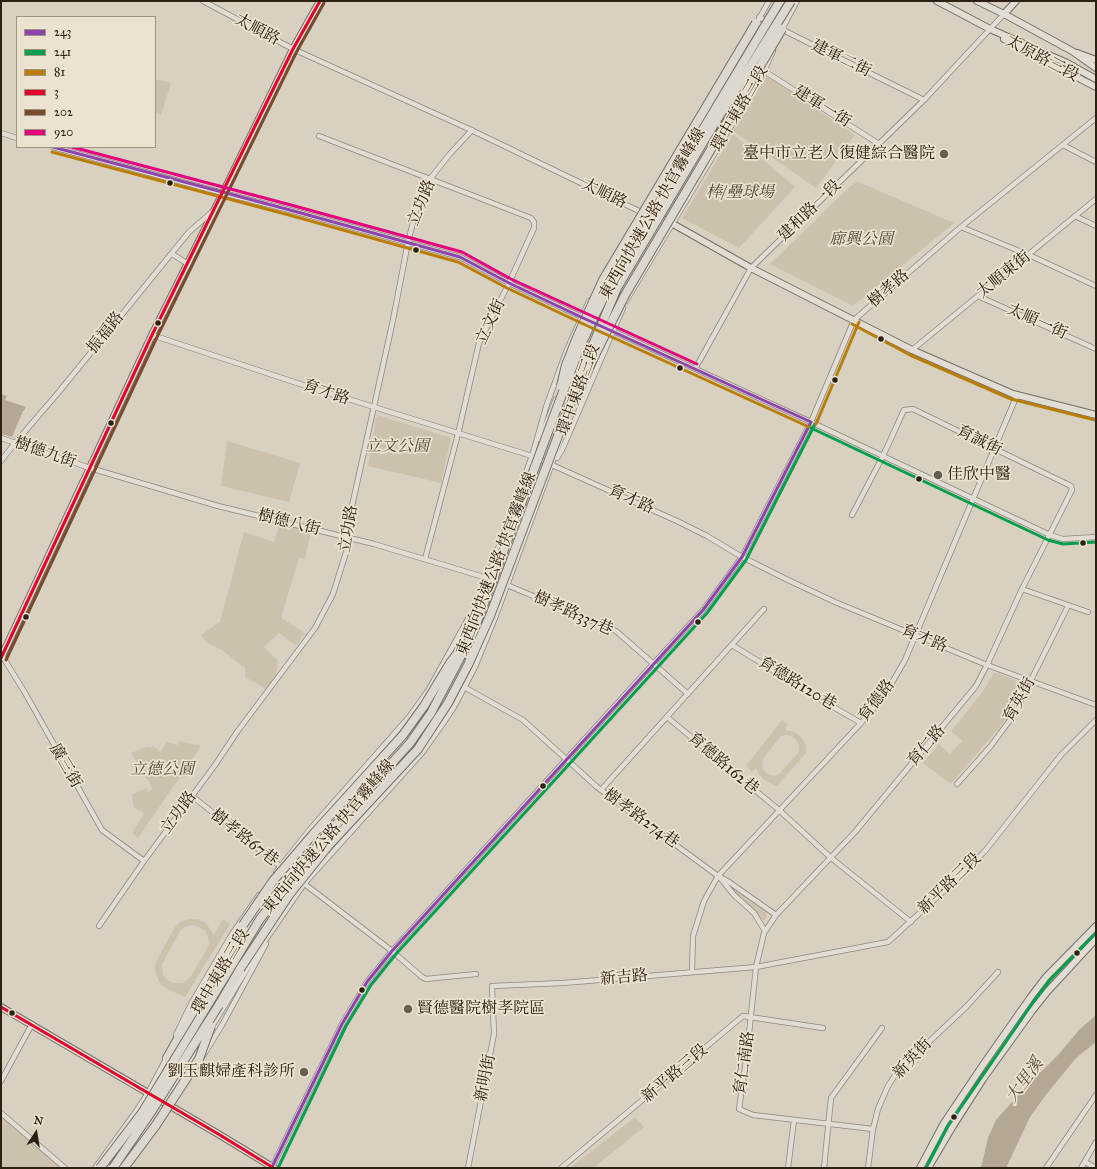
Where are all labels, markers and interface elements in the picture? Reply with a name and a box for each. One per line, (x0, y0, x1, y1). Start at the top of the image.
street label: 太順路 (231, 10, 283, 50)
legend (16, 16, 156, 148)
text: 243 (54, 25, 71, 39)
street label: 太原路三段 (1002, 32, 1082, 86)
street label: 建軍二街 (808, 36, 874, 82)
text: 241 (54, 45, 71, 59)
street label: 環中東路三段 (708, 63, 772, 155)
text: 81 (54, 65, 65, 79)
street label: 建軍一街 (790, 82, 854, 132)
text: 3 (54, 85, 59, 99)
text: 202 (54, 105, 73, 119)
text: 920 (54, 125, 73, 139)
street label: 東西向快速公路 快官霧峰線 (596, 125, 710, 303)
place label: 臺中市立老人復健綜合醫院 (743, 144, 935, 164)
marker: 臺中市立老人復健綜合醫院 (938, 148, 950, 160)
street label: 太順路 (578, 175, 630, 213)
street label: 建和路一段 (775, 176, 845, 246)
street label: 立功路 (404, 177, 440, 229)
unlabelled marker (165, 178, 175, 188)
park label: 棒/壘球場 (706, 183, 774, 203)
park label: 廊興公園 (829, 230, 893, 250)
unlabelled marker (411, 245, 421, 255)
street label: 太順東街 (973, 247, 1035, 303)
street label: 樹孝路 (865, 266, 913, 312)
street label: 立文街 (472, 296, 510, 348)
street label: 太順一街 (1004, 300, 1070, 344)
street label: 振福路 (83, 308, 129, 358)
unlabelled marker (153, 318, 163, 328)
unlabelled marker (876, 334, 886, 344)
street label: 環中東路三段 (554, 342, 604, 438)
unlabelled marker (675, 363, 685, 373)
unlabelled marker (830, 375, 840, 385)
street label: 育才路 (300, 376, 352, 410)
unlabelled marker (106, 418, 116, 428)
street label: 育誠街 (953, 422, 1005, 460)
street label: 樹德九街 (12, 434, 78, 472)
park label: 立文公園 (365, 437, 429, 457)
place label: 佳欣中醫 (947, 465, 1011, 485)
street label: 東西向快速公路 快官霧峰線 (453, 469, 541, 659)
marker: 佳欣中醫 (932, 469, 944, 481)
unlabelled marker (914, 474, 924, 484)
street label: 育才路 (605, 481, 657, 519)
street label: 立功路 (336, 504, 362, 554)
street label: 樹德八街 (256, 506, 322, 540)
unlabelled marker (1078, 538, 1088, 548)
street label: 樹孝路337巷 (530, 588, 616, 640)
unlabelled marker (21, 612, 31, 622)
unlabelled marker (693, 617, 703, 627)
street label: 育才路 (898, 621, 950, 657)
street label: 育德路120巷 (755, 653, 839, 715)
street label: 育英街 (1000, 674, 1040, 726)
street label: 育德路 (855, 676, 899, 726)
street label: 育仁路 (904, 721, 950, 771)
street label: 育德路162巷 (684, 729, 762, 799)
street label: 廣三街 (45, 740, 85, 792)
street label: 東西向快速公路 快官霧峰線 (259, 756, 399, 918)
park label: 立德公園 (130, 760, 194, 780)
unlabelled marker (538, 781, 548, 791)
street label: 樹孝路274巷 (600, 785, 682, 853)
street label: 立功路 (157, 788, 201, 838)
street label: 樹孝路67巷 (206, 806, 282, 870)
street label: 新平路三段 (915, 849, 985, 919)
street label: 環中東路三段 (188, 926, 254, 1018)
unlabelled marker (1072, 948, 1082, 958)
street label: 新吉路 (599, 966, 649, 990)
unlabelled marker (357, 985, 367, 995)
place label: 賢德醫院樹孝院區 (417, 999, 545, 1019)
marker: 賢德醫院樹孝院區 (402, 1003, 414, 1015)
unlabelled marker (7, 1008, 17, 1018)
street label: 育仁南路 (731, 1030, 759, 1096)
street label: 新英街 (890, 1035, 936, 1083)
street label: 新平路三段 (638, 1041, 712, 1107)
street label: 新明街 (472, 1053, 500, 1103)
water label: 大里溪 (1002, 1054, 1048, 1108)
place label: 劉玉麒婦產科診所 (167, 1062, 295, 1082)
marker: 劉玉麒婦產科診所 (298, 1066, 310, 1078)
unlabelled marker (949, 1112, 959, 1122)
north arrow (16, 1113, 56, 1153)
text: N (33, 1113, 45, 1128)

